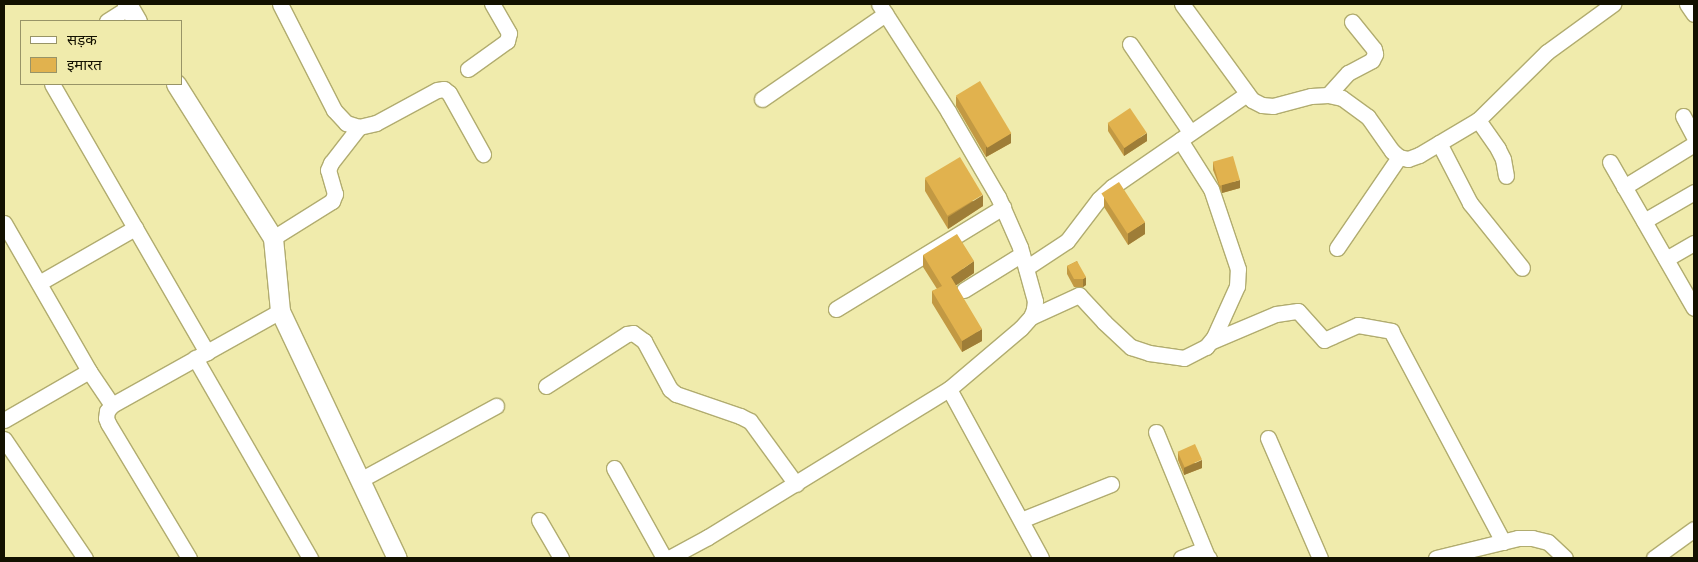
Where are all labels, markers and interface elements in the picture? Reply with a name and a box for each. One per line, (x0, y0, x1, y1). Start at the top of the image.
legend (20, 20, 182, 85)
text: सड़क (67, 28, 97, 51)
text: इमारत (67, 53, 102, 76)

